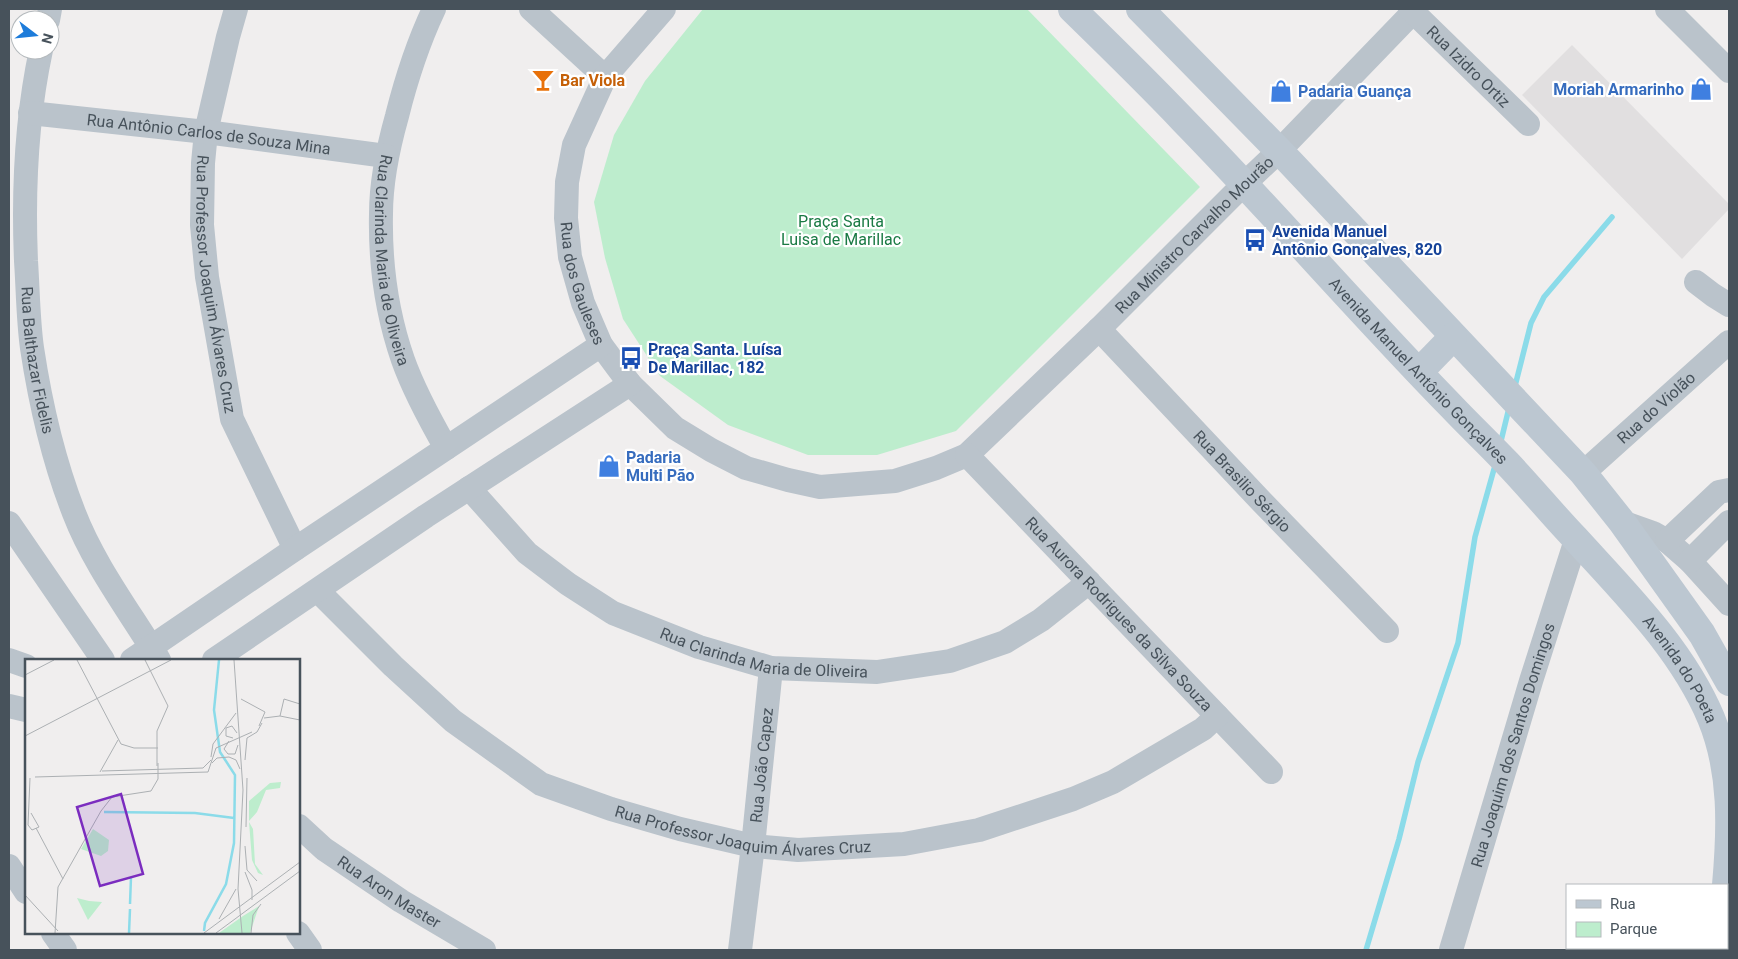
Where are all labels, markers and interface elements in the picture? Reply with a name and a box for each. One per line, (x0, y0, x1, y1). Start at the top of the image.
north arrow (10, 10, 60, 60)
street label: Rua Izidro Ortiz (1423, 21, 1514, 111)
text: N (38, 32, 57, 46)
bar icon: Bar Viola (530, 67, 556, 93)
place label: Bar Viola (560, 71, 626, 90)
shop icon: Moriah Armarinho (1688, 76, 1714, 102)
shop icon: Padaria Guança (1268, 78, 1294, 104)
place label: Moriah Armarinho (1553, 80, 1684, 99)
place label: Padaria Guança (1298, 82, 1412, 101)
street label: Rua Antônio Carlos de Souza Mina (86, 110, 332, 158)
street label: Rua Ministro Carvalho Mourão (1111, 152, 1277, 317)
street label: Rua Clarinda Maria de Oliveira (371, 153, 414, 368)
street label: Rua Professor Joaquim Álvares Cruz (193, 154, 240, 415)
park label: Praça Santa Luisa de Marillac (781, 212, 901, 249)
street label: Rua dos Gauleses (557, 221, 609, 348)
place label: Avenida Manuel Antônio Gonçalves, 820 (1272, 222, 1442, 259)
bus stop icon: Avenida Manuel Antônio Gonçalves, 820 (1242, 227, 1268, 253)
street label: Avenida Manuel Antônio Gonçalves (1325, 273, 1512, 468)
street label: Rua Balthazar Fidelis (18, 286, 58, 436)
place label: Praça Santa. Luísa De Marillac, 182 (648, 340, 782, 377)
bus stop icon: Praça Santa. Luísa De Marillac, 182 (618, 345, 644, 371)
street label: Rua do Violão (1613, 368, 1699, 447)
street label: Rua Brasilio Sérgio (1190, 426, 1295, 536)
place label: Padaria Multi Pão (626, 448, 695, 485)
shop icon: Padaria Multi Pão (596, 453, 622, 479)
street label: Rua Aurora Rodrigues da Silva Souza (1022, 513, 1217, 715)
street label: Avenida do Poeta (1639, 611, 1721, 726)
street label: Rua Joaquim dos Santos Domingos (1467, 620, 1558, 870)
street label: Rua Clarinda Maria de Oliveira (657, 623, 868, 681)
inset map (25, 659, 300, 934)
street label: Rua João Capez (746, 707, 776, 824)
street label: Rua Professor Joaquim Álvares Cruz (613, 801, 872, 860)
street label: Rua Aron Master (334, 851, 445, 932)
legend (1566, 884, 1728, 949)
text: Rua (1610, 895, 1636, 913)
text: Parque (1610, 920, 1657, 938)

